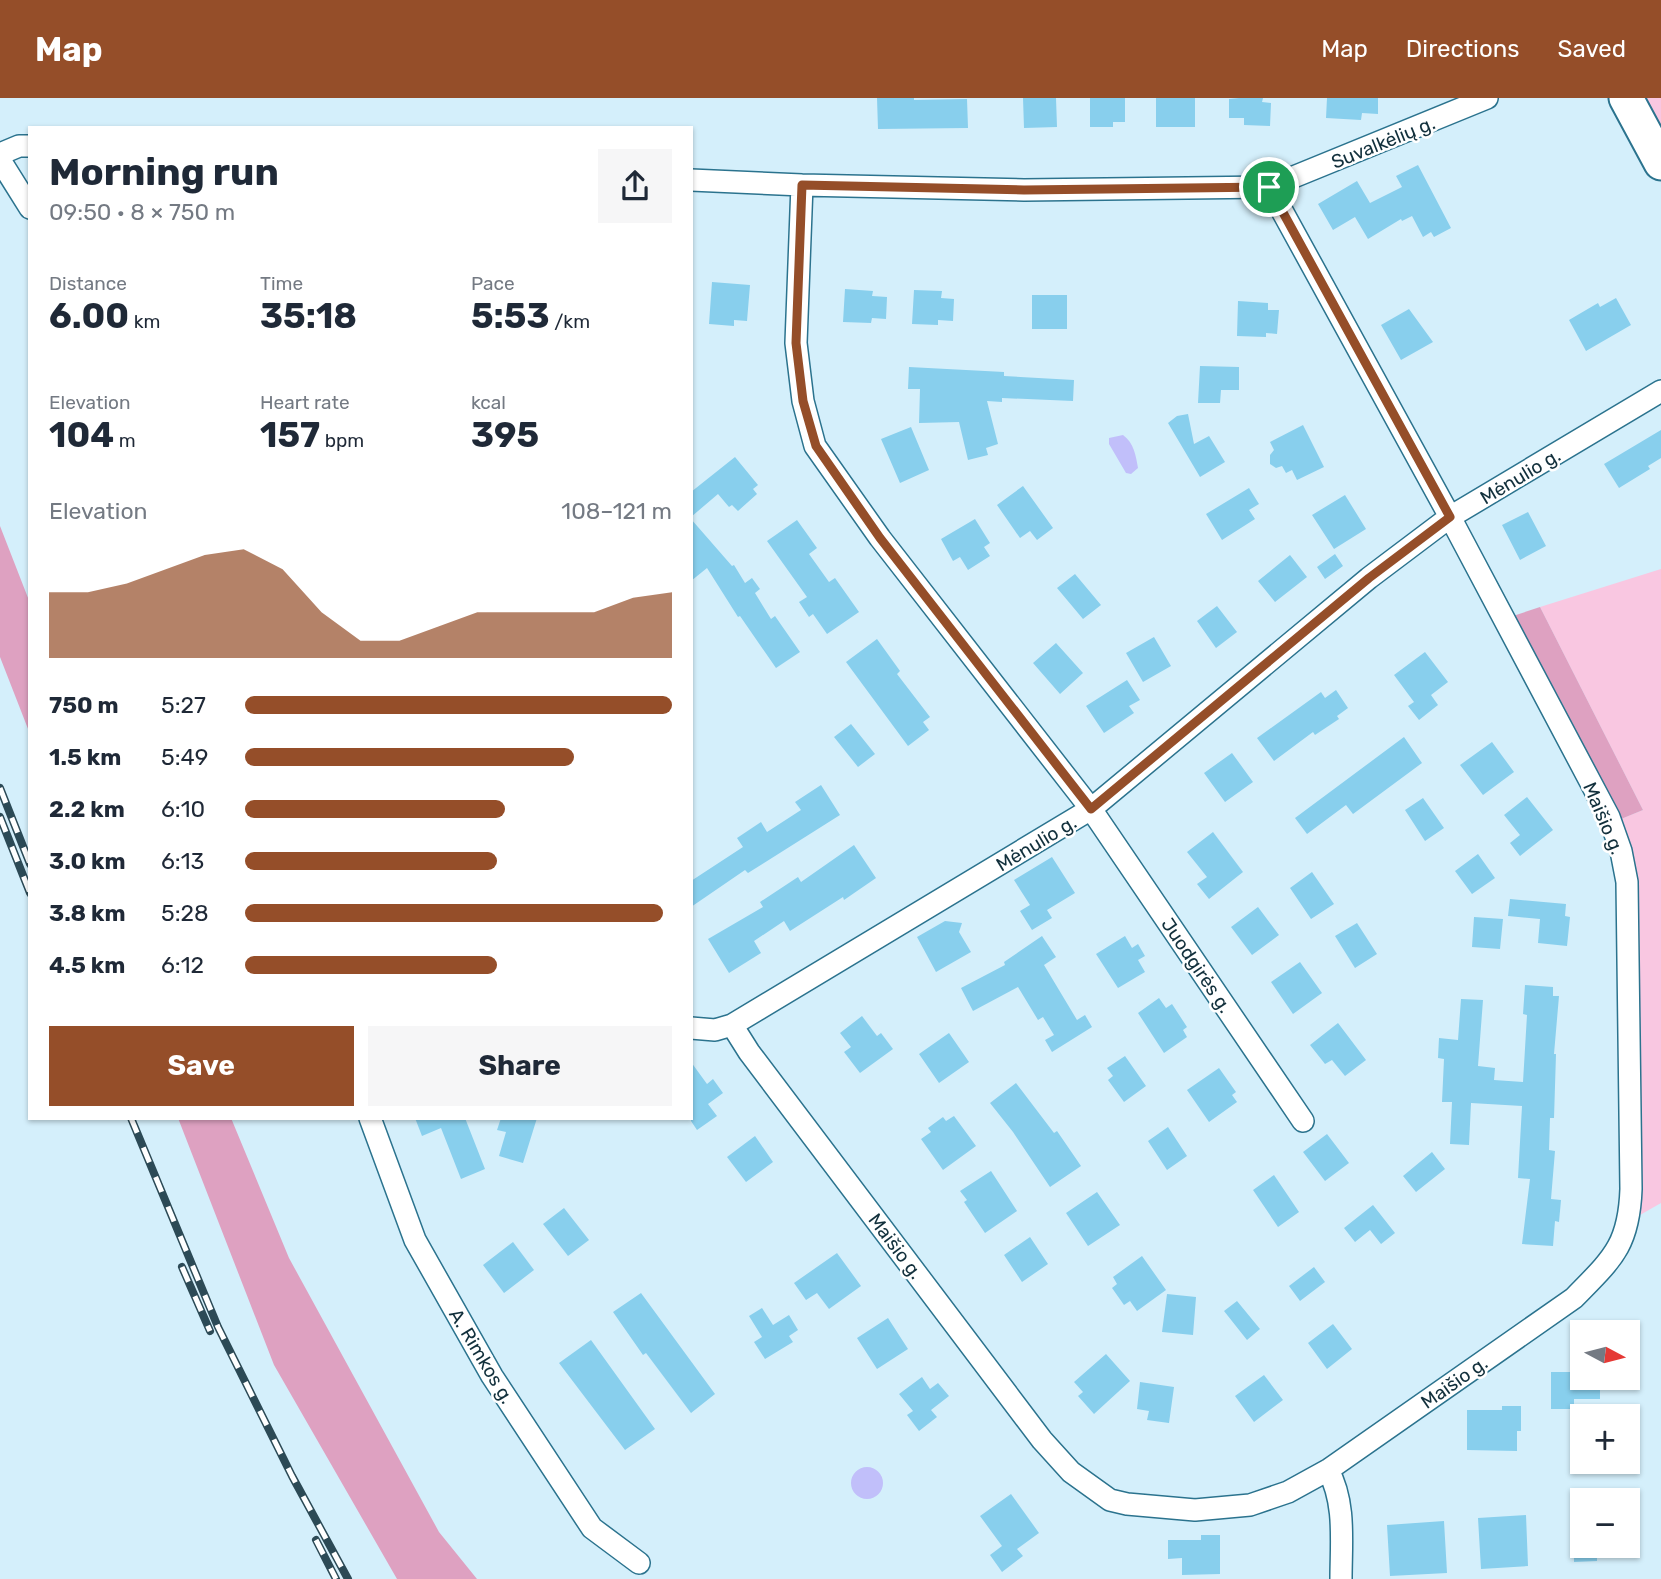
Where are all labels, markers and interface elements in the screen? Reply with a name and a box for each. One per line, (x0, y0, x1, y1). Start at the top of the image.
text: Map (35, 30, 103, 69)
text: Map (1321, 35, 1368, 63)
text: Directions (1406, 35, 1519, 63)
text: Saved (1557, 35, 1626, 63)
street label: Suvalkėlių g. (1328, 111, 1438, 174)
text: Morning run (49, 149, 279, 195)
button: share (598, 149, 672, 223)
pin (1239, 157, 1299, 217)
icon: arrive (1250, 168, 1288, 206)
text: 09:50 · 8 × 750 m (49, 198, 235, 226)
text: Distance (49, 272, 127, 295)
text: Time (260, 272, 303, 295)
text: Pace (471, 272, 515, 295)
text: 6.00 (49, 295, 129, 337)
text: 35:18 (260, 295, 357, 337)
text: 5:53 (471, 295, 550, 337)
text: km (129, 310, 160, 333)
text: /km (550, 310, 590, 333)
text: Elevation (49, 391, 130, 414)
text: Heart rate (260, 391, 350, 414)
text: kcal (471, 391, 506, 414)
text: 104 (49, 414, 114, 456)
text: 157 (260, 414, 320, 456)
text: 395 (471, 414, 539, 456)
text: m (114, 429, 136, 452)
text: bpm (320, 429, 364, 452)
street label: Mėnulio g. (1476, 443, 1565, 509)
text: Elevation (49, 497, 148, 525)
text: 108–121 m (561, 497, 672, 525)
text: 750 m (49, 691, 119, 719)
text: 5:27 (161, 691, 206, 719)
text: 1.5 km (49, 743, 121, 771)
text: 5:49 (161, 743, 208, 771)
street label: Maišio g. (1578, 779, 1629, 858)
text: 2.2 km (49, 795, 125, 823)
text: 6:10 (161, 795, 205, 823)
street label: Mėnulio g. (992, 810, 1081, 876)
text: 3.0 km (49, 847, 126, 875)
text: 6:13 (161, 847, 204, 875)
text: 3.8 km (49, 899, 126, 927)
text: 5:28 (161, 899, 209, 927)
street label: Juodgirės g. (1156, 913, 1237, 1017)
text: 4.5 km (49, 951, 125, 979)
text: 6:12 (161, 951, 204, 979)
button: Save (49, 1026, 354, 1106)
button: Share (368, 1026, 672, 1106)
street label: Maišio g. (864, 1209, 928, 1284)
street label: A. Rimkos g. (444, 1305, 519, 1408)
north arrow (1570, 1320, 1640, 1390)
map controls (1570, 1320, 1640, 1558)
street label: Maišio g. (1416, 1351, 1492, 1414)
button: + (1570, 1404, 1640, 1474)
button: − (1570, 1488, 1640, 1558)

